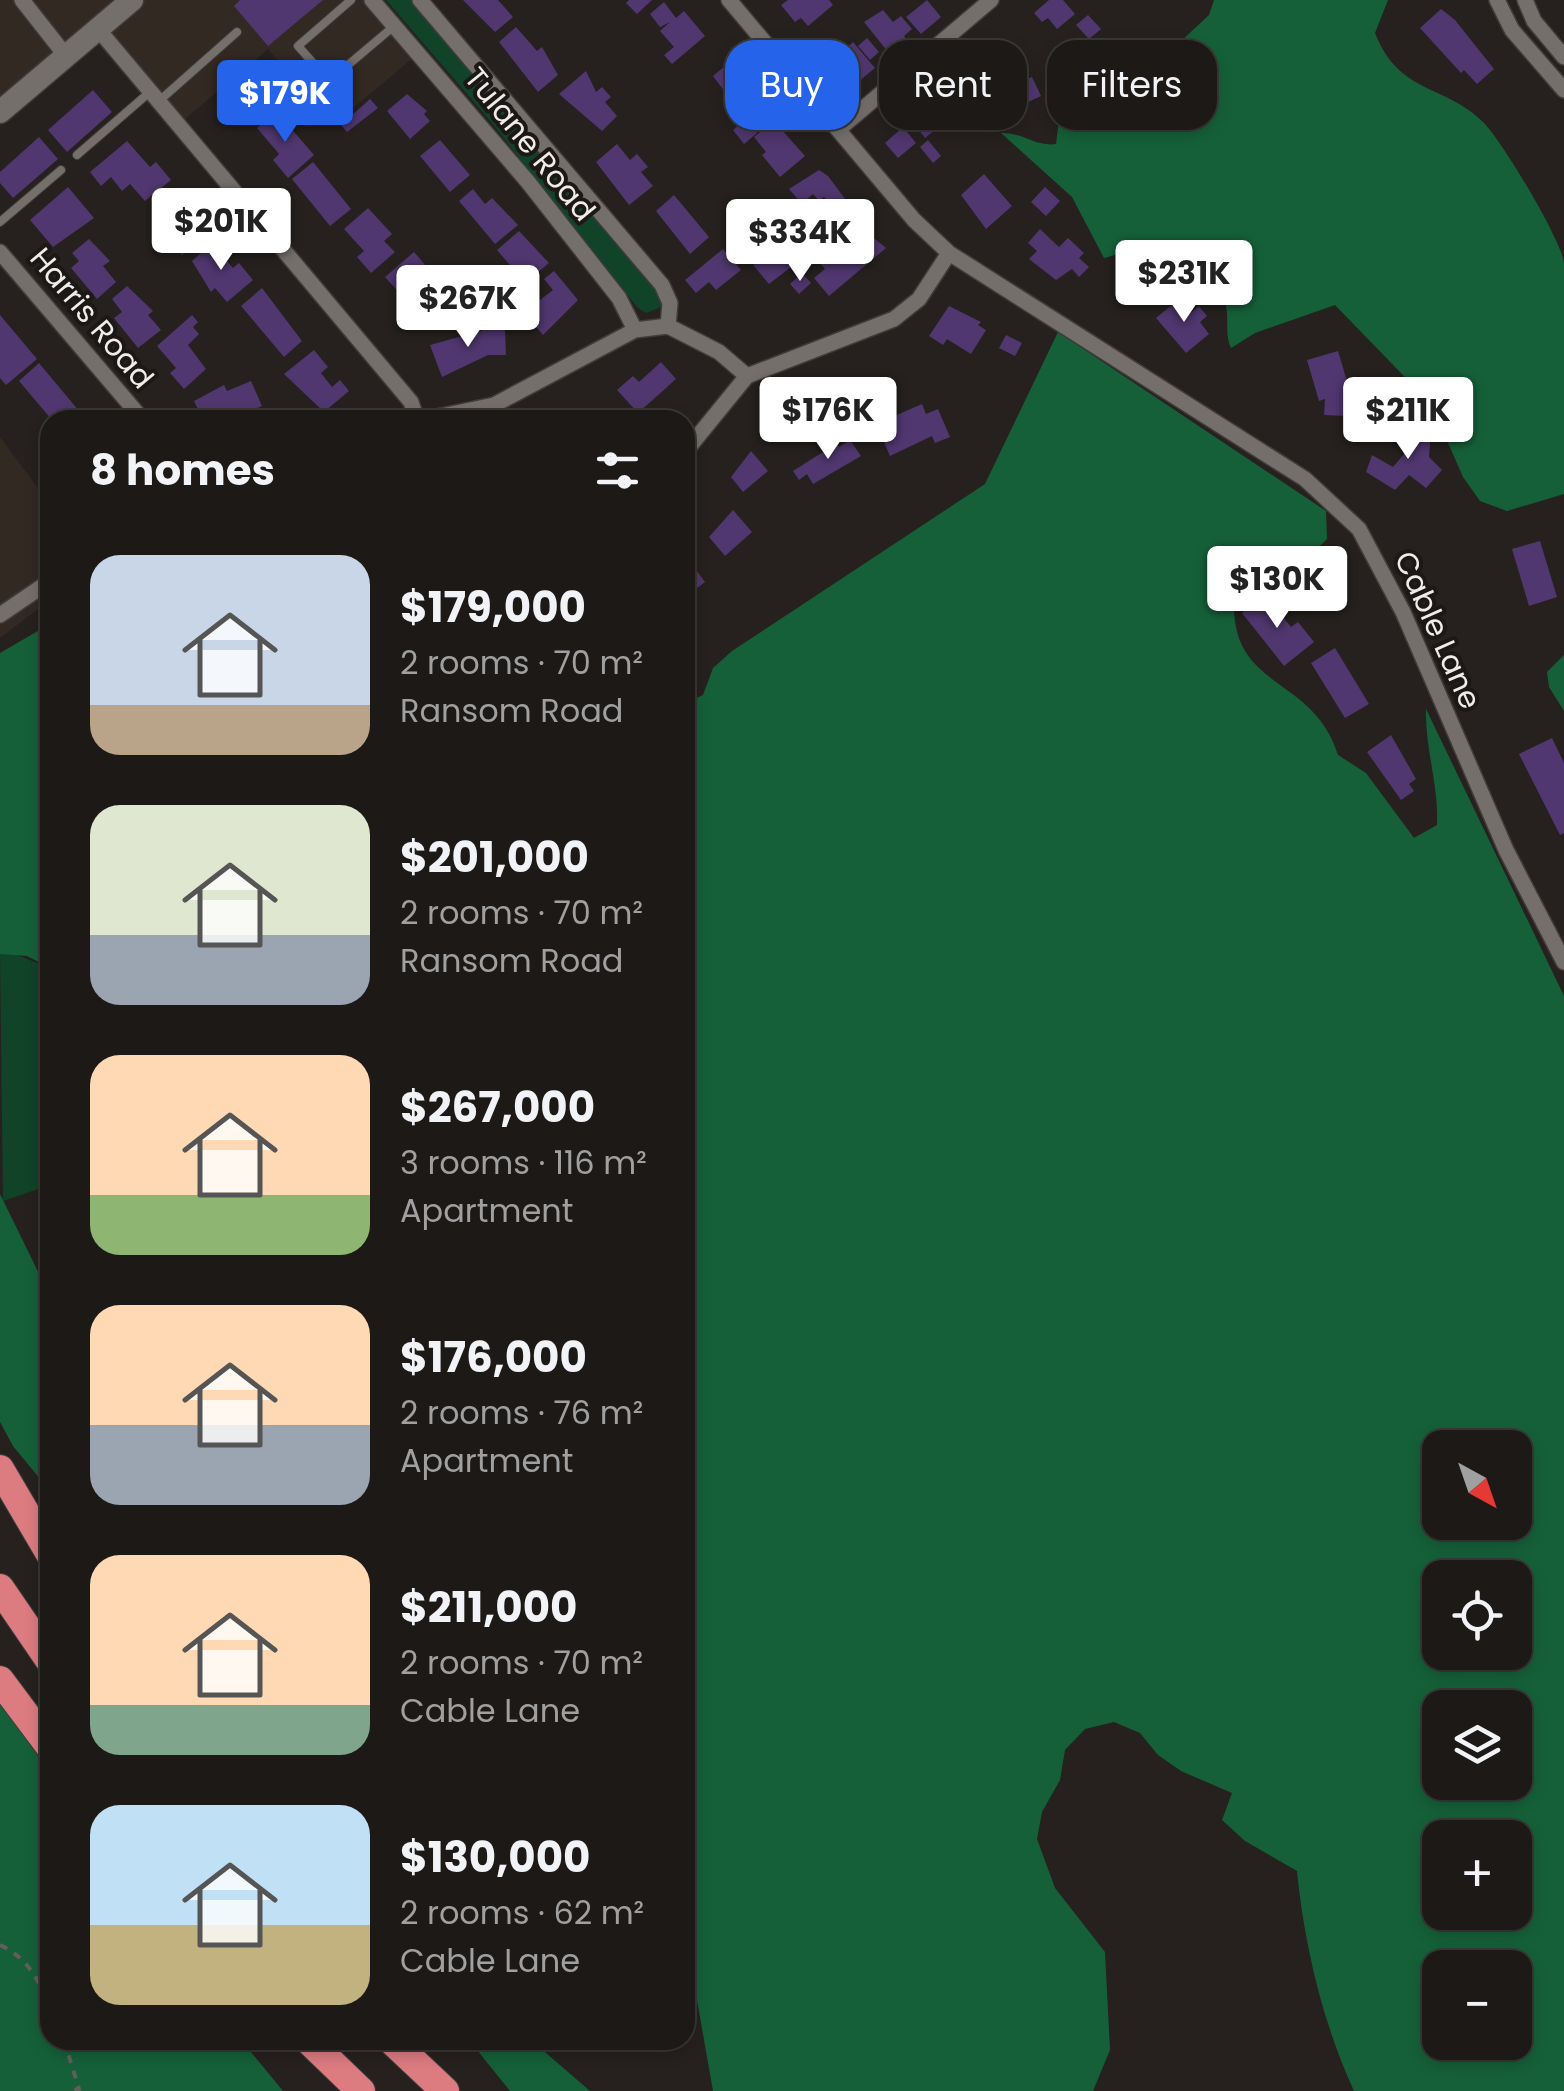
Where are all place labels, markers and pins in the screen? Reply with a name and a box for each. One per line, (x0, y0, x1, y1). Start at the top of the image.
pin: $179K (215, 60, 355, 145)
pin: $201K (151, 188, 291, 273)
pin: $334K (730, 199, 870, 284)
pin: $231K (1114, 240, 1254, 325)
pin: $267K (398, 265, 538, 350)
pin: $176K (758, 377, 898, 462)
pin: $211K (1338, 377, 1478, 462)
pin: $130K (1207, 546, 1347, 631)

